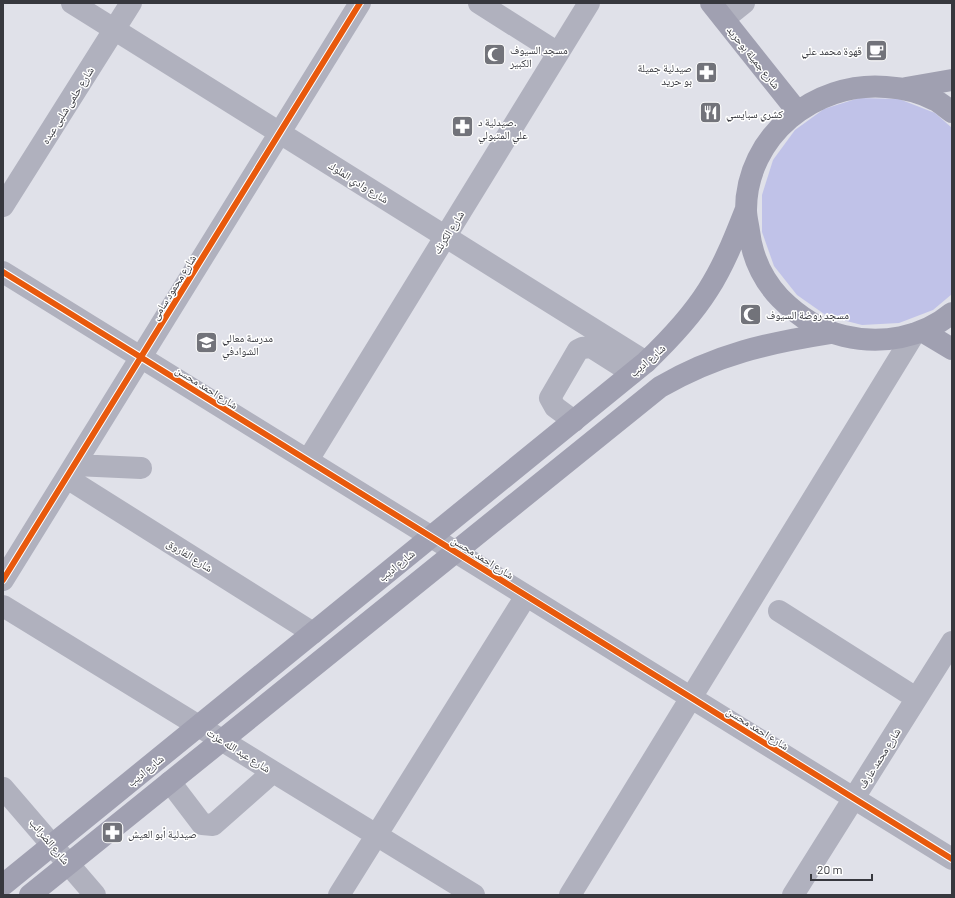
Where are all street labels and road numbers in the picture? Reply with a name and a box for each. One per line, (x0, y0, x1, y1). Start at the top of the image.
street label: شارع جميلة بوحريد (724, 23, 783, 92)
street label: شارع حلمى شلبى عبده (38, 64, 97, 146)
street label: شارع وادي الملوك (325, 158, 391, 208)
street label: شارع الكرنك (430, 208, 467, 257)
street label: شارع محمود سامى (148, 252, 199, 323)
street label: شارع اديب (626, 341, 668, 380)
street label: شارع احمد محسن (173, 363, 240, 412)
street label: شارع احمد محسن (449, 533, 516, 582)
street label: شارع الفاروق (164, 536, 215, 575)
street label: شارع اديب (375, 546, 417, 584)
street label: شارع احمد محسن (724, 704, 791, 753)
street label: شارع عبد الله عزت (204, 725, 273, 776)
street label: شارع محمد عارف (855, 725, 904, 791)
street label: شارع اديب (124, 751, 166, 789)
street label: شارع الضرائب (26, 815, 73, 867)

